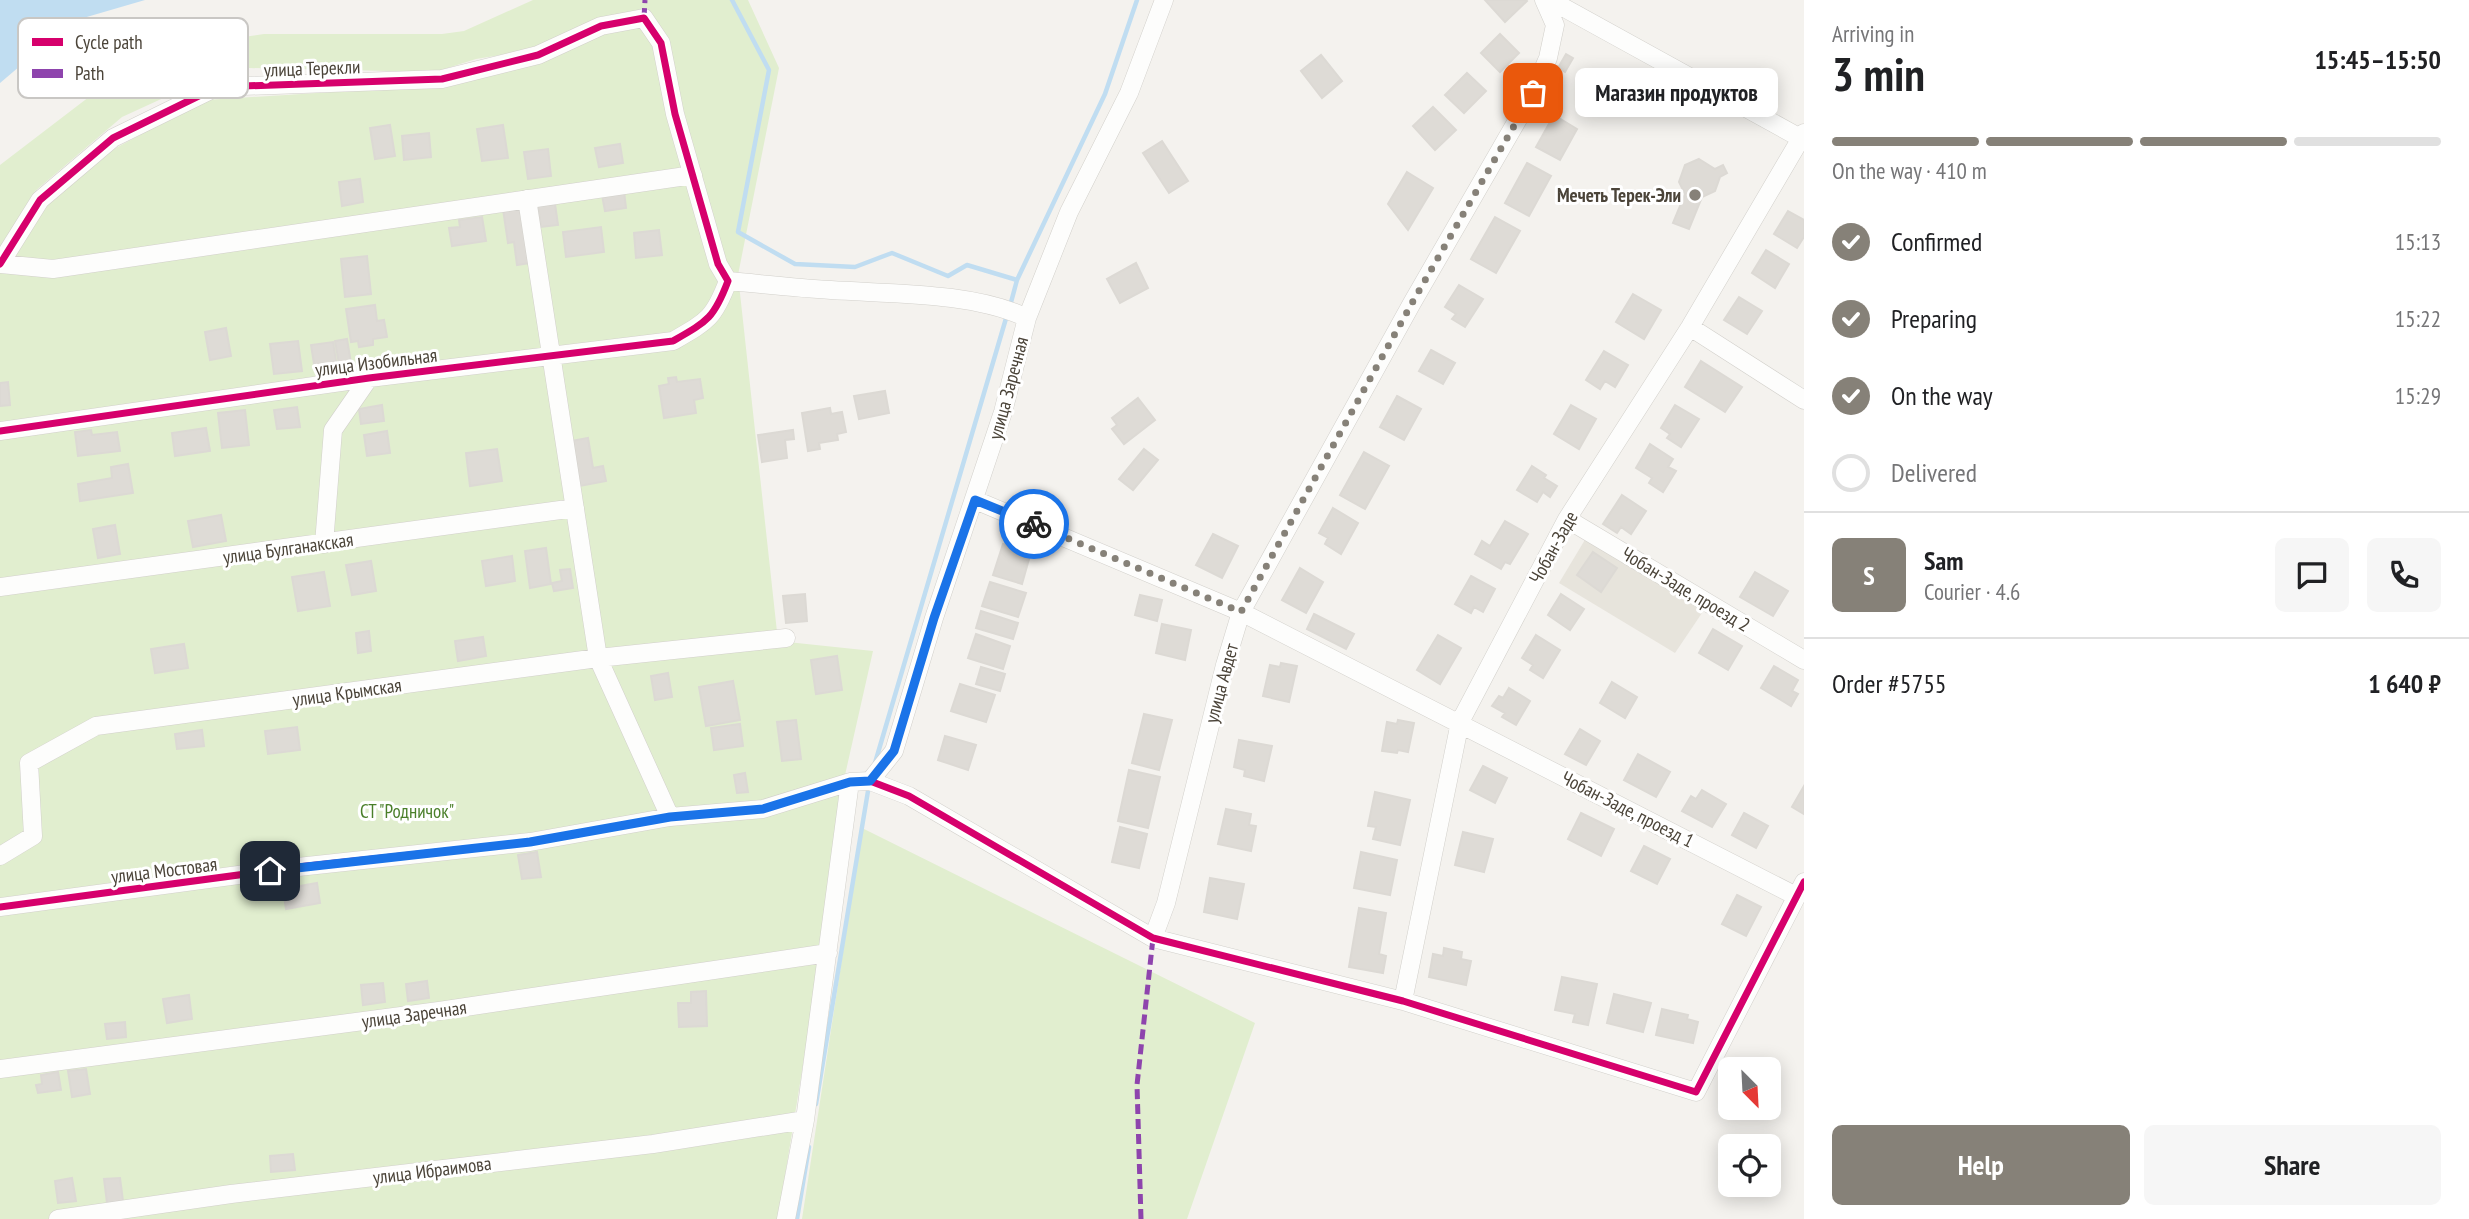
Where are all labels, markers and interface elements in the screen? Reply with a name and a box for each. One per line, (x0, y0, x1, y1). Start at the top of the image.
legend (18, 18, 248, 98)
text: Arriving in (1832, 19, 1914, 48)
text: Cycle path (75, 30, 143, 54)
text: 15:45–15:50 (2314, 43, 2441, 76)
text: 3 min (1832, 44, 1925, 104)
street label: улица Терекли (263, 54, 361, 82)
text: Path (75, 61, 104, 85)
pin (1503, 63, 1563, 123)
callout: Магазин продуктов (1575, 68, 1778, 118)
icon: bag (1514, 74, 1552, 112)
text: Магазин продуктов (1595, 78, 1758, 107)
text: On the way · 410 m (1832, 156, 1987, 185)
place label: Мечеть Терек-Эли (1557, 183, 1681, 207)
marker: Мечеть Терек-Эли (1687, 187, 1703, 203)
icon: check (1832, 223, 1870, 261)
text: Confirmed (1891, 225, 1982, 258)
text: 15:13 (2395, 227, 2441, 256)
icon: check (1832, 300, 1870, 338)
text: Preparing (1891, 302, 1977, 335)
text: 15:22 (2395, 304, 2441, 333)
street label: улица Заречная (983, 334, 1033, 442)
street label: улица Изобильная (314, 343, 438, 381)
icon: check (1832, 377, 1870, 415)
text: On the way (1891, 379, 1993, 412)
text: 15:29 (2395, 381, 2441, 410)
text: Delivered (1891, 456, 1977, 489)
courier (999, 489, 1069, 559)
icon: bike (1015, 505, 1053, 543)
street label: Чобан-Заде (1523, 506, 1583, 587)
street label: улица Булганакская (221, 527, 355, 569)
button: chat (2275, 538, 2349, 612)
button: phone (2367, 538, 2441, 612)
street label: Чобан-Заде, проезд 2 (1617, 541, 1755, 637)
text: Sam (1924, 544, 1963, 577)
text: S (1863, 559, 1875, 592)
text: Courier · 4.6 (1924, 577, 2020, 606)
street label: улица Авдет (1199, 640, 1243, 725)
text: Order #5755 (1832, 667, 1947, 700)
text: 1 640 ₽ (2368, 667, 2441, 700)
street label: улица Крымская (291, 672, 403, 712)
street label: Чобан-Заде, проезд 1 (1558, 765, 1698, 853)
park label: СТ "Родничок" (360, 799, 454, 823)
pin (240, 841, 300, 901)
street label: улица Мостовая (110, 852, 218, 888)
icon: home (251, 852, 289, 890)
street label: улица Заречная (360, 995, 468, 1033)
north arrow (1718, 1057, 1782, 1120)
map controls (1718, 1057, 1781, 1197)
button: Help (1832, 1125, 2130, 1205)
button: Share (2144, 1125, 2441, 1205)
button: locate (1718, 1134, 1781, 1197)
street label: улица Ибраимова (371, 1151, 493, 1189)

